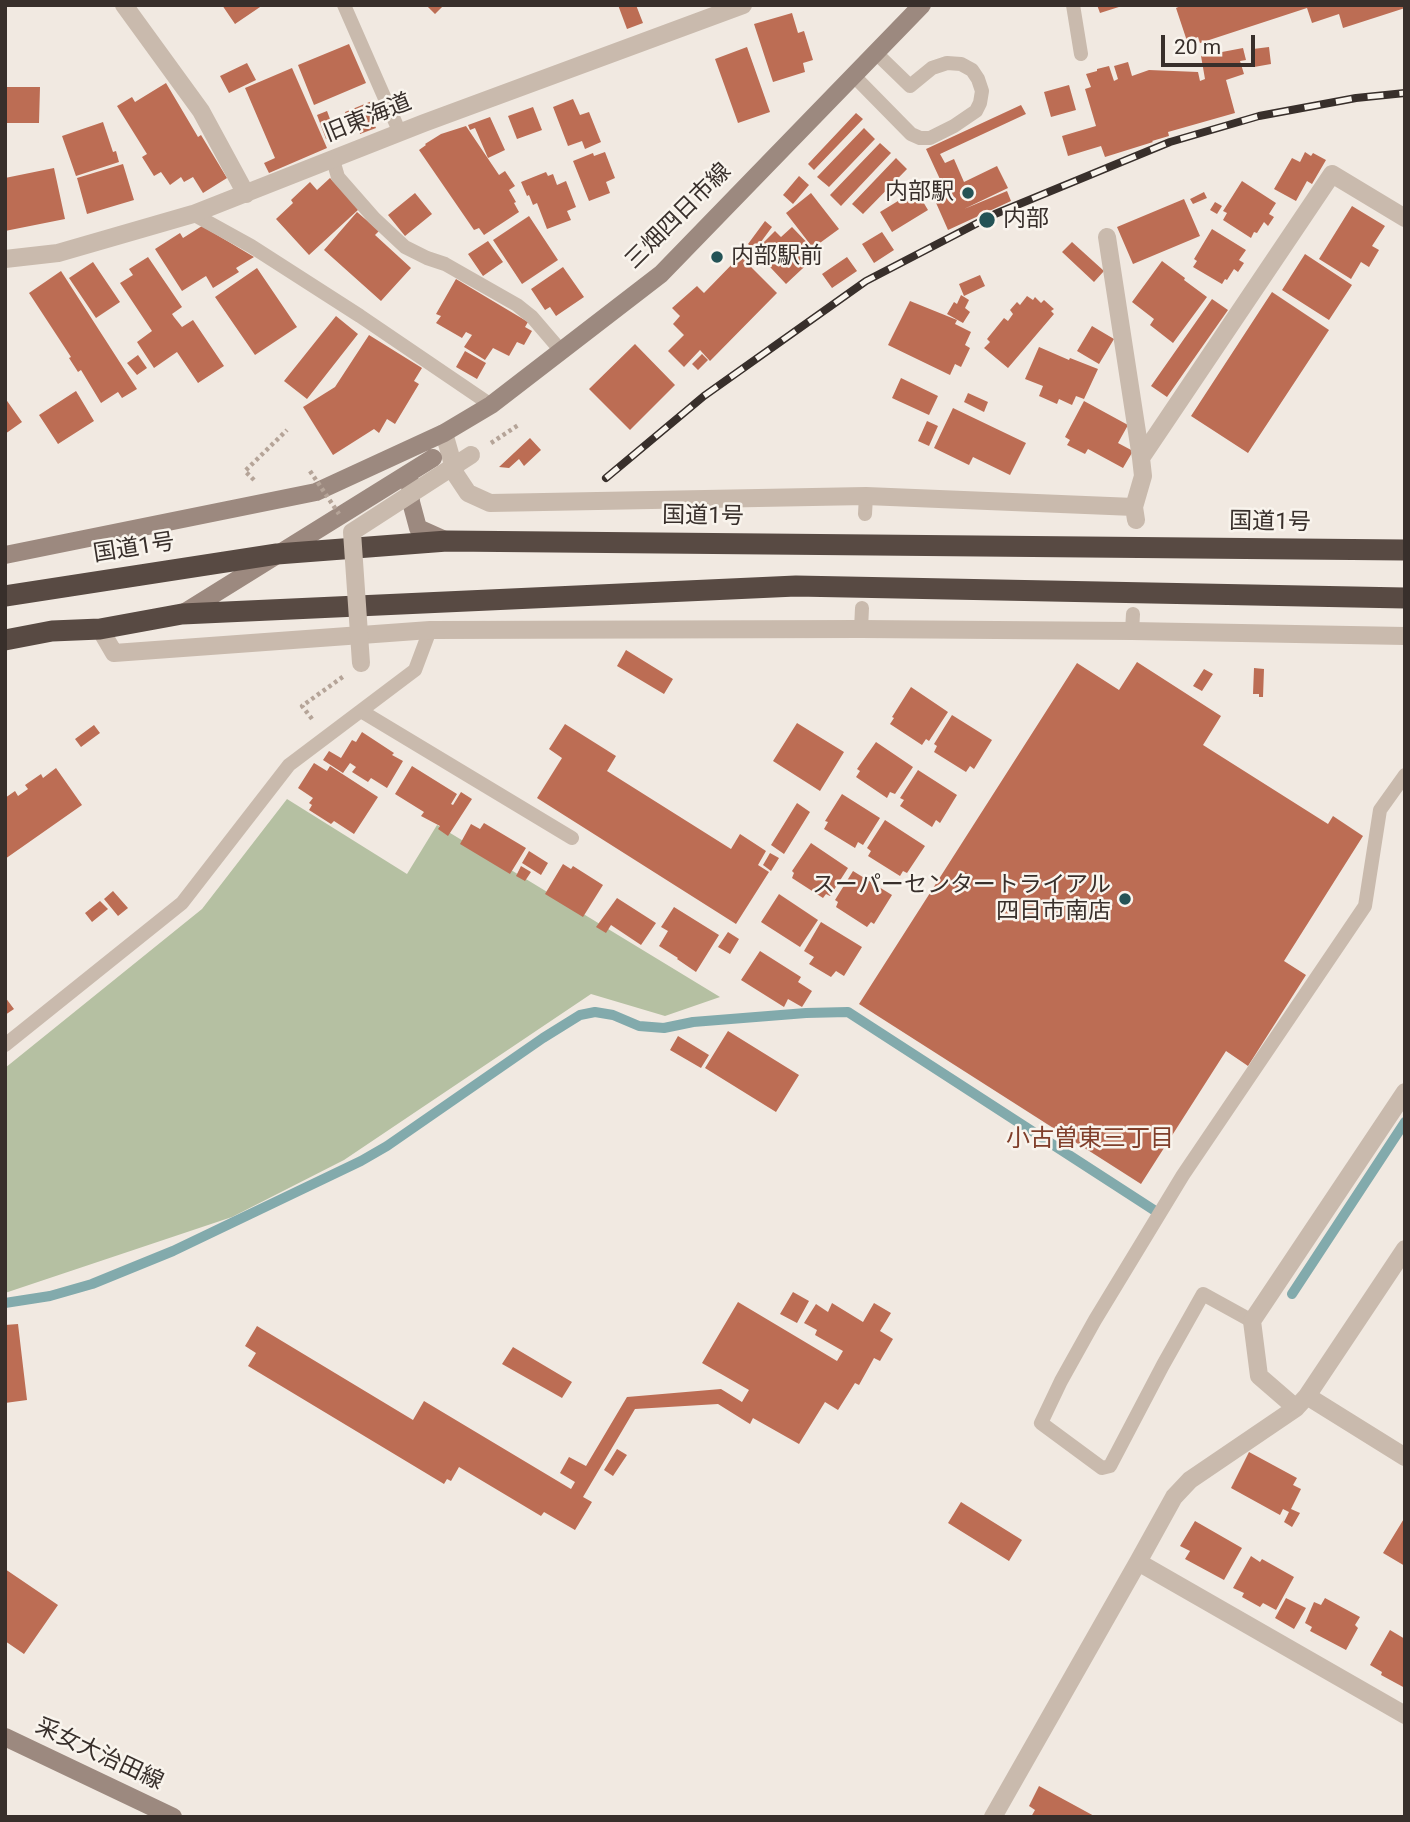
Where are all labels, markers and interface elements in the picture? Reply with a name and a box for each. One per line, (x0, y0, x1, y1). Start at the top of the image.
scale bar (1165, 21, 1260, 65)
text: 20 m (1174, 35, 1221, 59)
street label: 旧東海道 (320, 89, 416, 149)
street label: 三畑四日市線 (620, 158, 738, 276)
place label: 内部駅 (885, 179, 954, 207)
marker: 内部駅 (960, 185, 976, 201)
place label: 内部 (1003, 206, 1049, 234)
marker: 内部 (977, 210, 997, 230)
place label: 内部駅前 (731, 243, 823, 271)
marker: 内部駅前 (709, 249, 725, 265)
street label: 国道1号 (662, 502, 744, 532)
street label: 国道1号 (1229, 508, 1311, 538)
street label: 国道1号 (91, 529, 177, 569)
place label: スーパーセンタートライアル 四日市南店 (812, 872, 1111, 926)
marker: スーパーセンタートライアル 四日市南店 (1117, 891, 1133, 907)
district label: 小古曽東三丁目 (1006, 1126, 1174, 1154)
street label: 采女大治田線 (31, 1713, 167, 1797)

